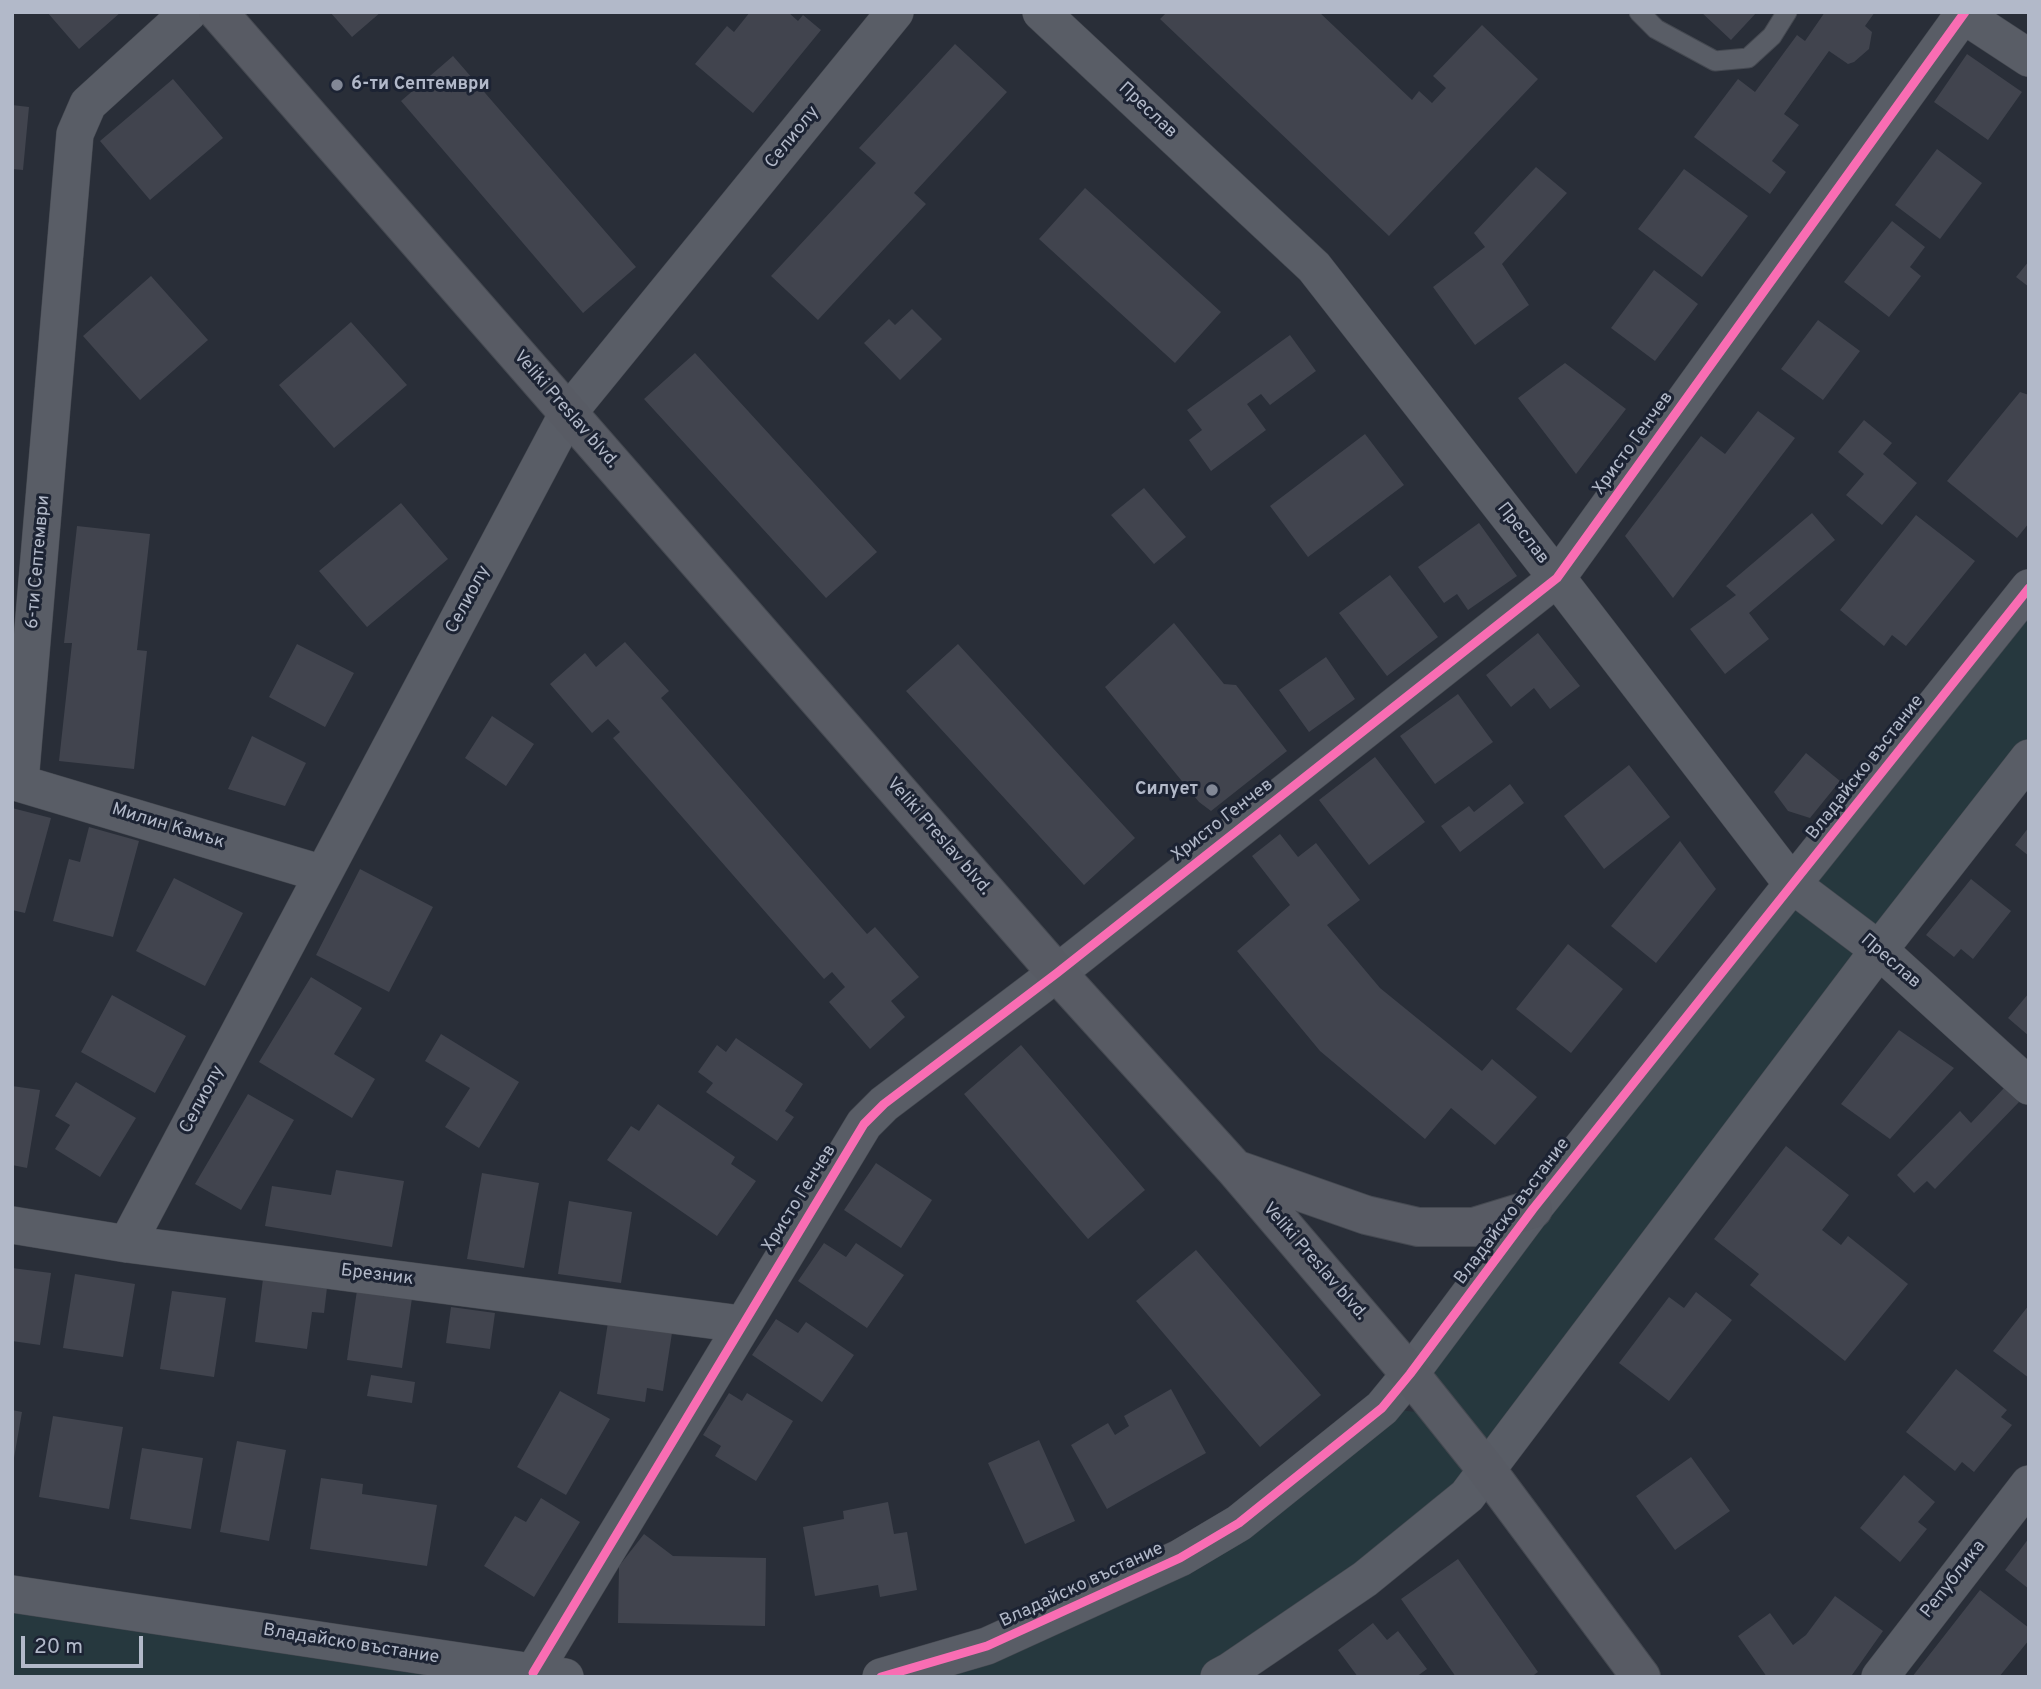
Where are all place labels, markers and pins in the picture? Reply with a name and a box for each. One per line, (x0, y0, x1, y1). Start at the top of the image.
place label: 6-ти Септември (351, 74, 490, 96)
marker: 6-ти Септември (329, 77, 345, 93)
place label: Силует (1135, 779, 1198, 801)
marker: Силует (1204, 782, 1220, 798)

